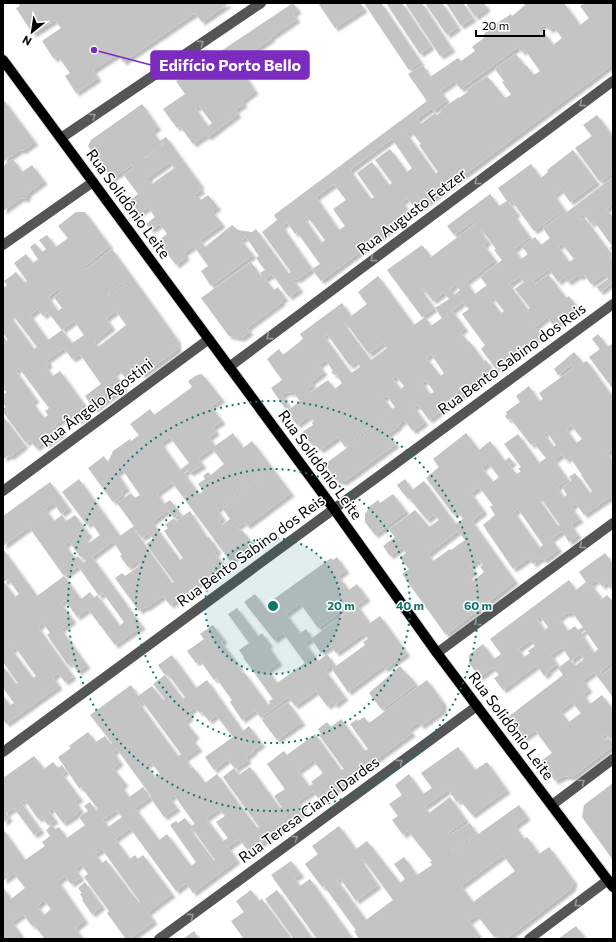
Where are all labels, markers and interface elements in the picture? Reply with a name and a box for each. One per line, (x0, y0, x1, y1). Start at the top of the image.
north arrow (12, 12, 52, 52)
scale bar (476, 12, 544, 38)
text: 20 m (482, 18, 509, 32)
text: N (20, 33, 34, 49)
one-way arrow (197, 40, 204, 48)
callout: Edifício Porto Bello (151, 51, 309, 79)
text: Edifício Porto Bello (159, 55, 302, 74)
one-way arrow (579, 99, 586, 106)
one-way arrow (89, 113, 96, 121)
street label: Rua Solidônio Leite (83, 145, 175, 262)
street label: Rua Augusto Fetzer (353, 164, 470, 258)
one-way arrow (475, 177, 482, 184)
one-way arrow (371, 255, 378, 262)
street label: Rua Bento Sabino dos Reis (434, 298, 589, 418)
one-way arrow (266, 332, 273, 339)
street label: Rua Ângelo Agostini (36, 353, 156, 450)
street label: Rua Solidônio Leite (275, 406, 367, 523)
street label: Rua Bento Sabino dos Reis (173, 490, 328, 610)
one-way arrow (579, 541, 586, 548)
text: 20 m (327, 598, 355, 612)
text: 40 m (396, 598, 424, 612)
text: 60 m (464, 598, 492, 612)
centre of rings (266, 599, 280, 613)
one-way arrow (475, 619, 482, 626)
street label: Rua Solidônio Leite (465, 668, 558, 783)
street label: Rua Teresa Cianci Dardes (235, 752, 382, 866)
one-way arrow (396, 760, 403, 767)
one-way arrow (578, 780, 585, 787)
one-way arrow (291, 836, 298, 843)
one-way arrow (574, 899, 581, 906)
one-way arrow (186, 914, 193, 921)

